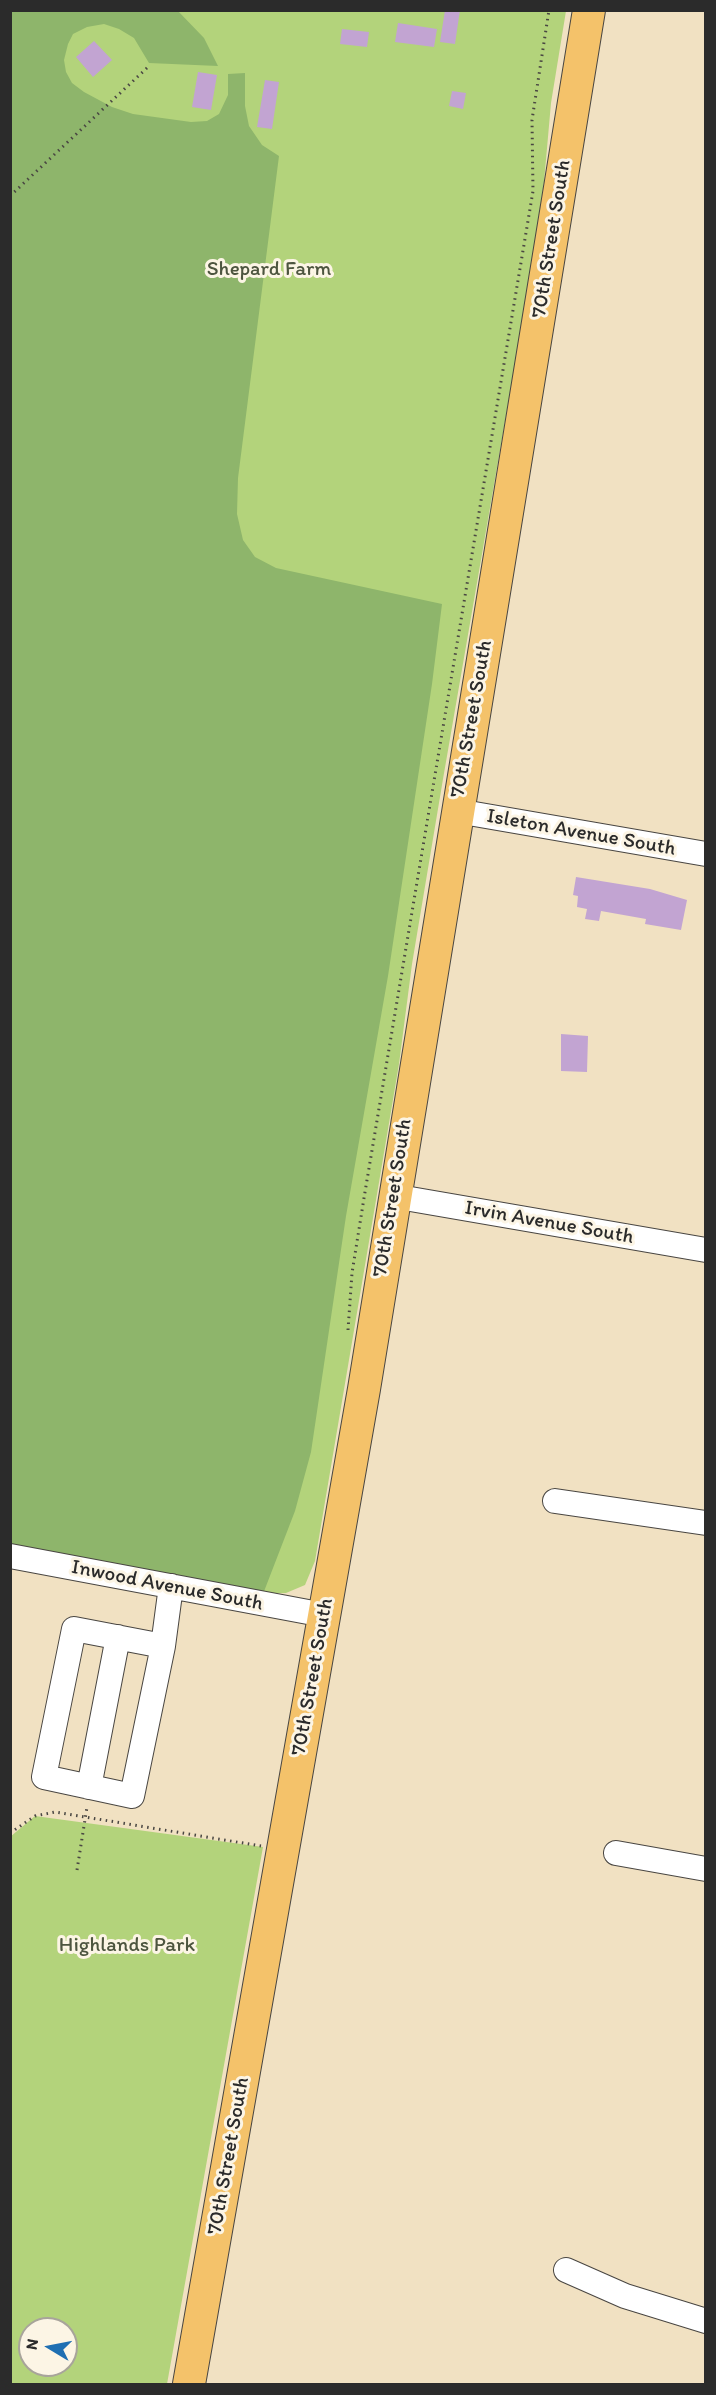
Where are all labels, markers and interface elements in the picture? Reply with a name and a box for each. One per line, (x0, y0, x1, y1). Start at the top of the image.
street label: 70th Street South (527, 158, 577, 320)
park label: Shepard Farm (207, 257, 331, 283)
street label: 70th Street South (446, 638, 498, 800)
street label: Isleton Avenue South (485, 804, 677, 862)
street label: 70th Street South (368, 1117, 418, 1279)
street label: Irvin Avenue South (463, 1196, 635, 1250)
street label: Inwood Avenue South (69, 1555, 265, 1617)
street label: 70th Street South (287, 1596, 339, 1758)
park label: Highlands Park (59, 1933, 195, 1959)
street label: 70th Street South (203, 2075, 255, 2237)
north arrow (18, 2317, 78, 2377)
text: N (21, 2337, 42, 2351)

